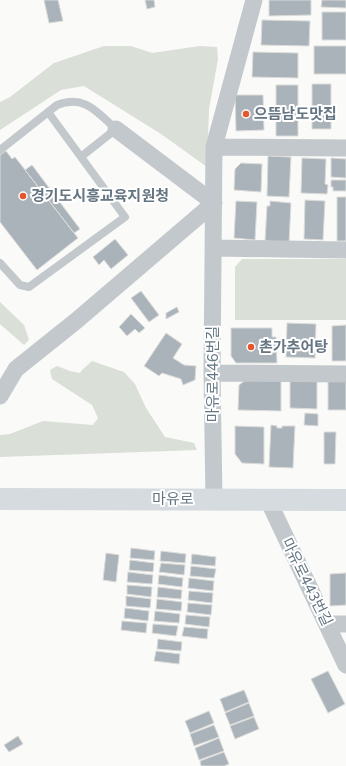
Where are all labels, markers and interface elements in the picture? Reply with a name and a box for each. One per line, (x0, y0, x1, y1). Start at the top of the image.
place label: 으뜸남도맛집 (254, 105, 337, 123)
marker: 으뜸남도맛집 (241, 109, 251, 119)
place label: 경기도시흥교육지원청 (31, 187, 169, 205)
marker: 경기도시흥교육지원청 (18, 191, 28, 201)
street label: 마유로446번길 (204, 326, 222, 422)
place label: 촌가추어탕 (259, 338, 328, 356)
marker: 촌가추어탕 (246, 342, 256, 352)
street label: 마유로 (152, 490, 194, 508)
street label: 마유로443번길 (278, 535, 336, 629)

